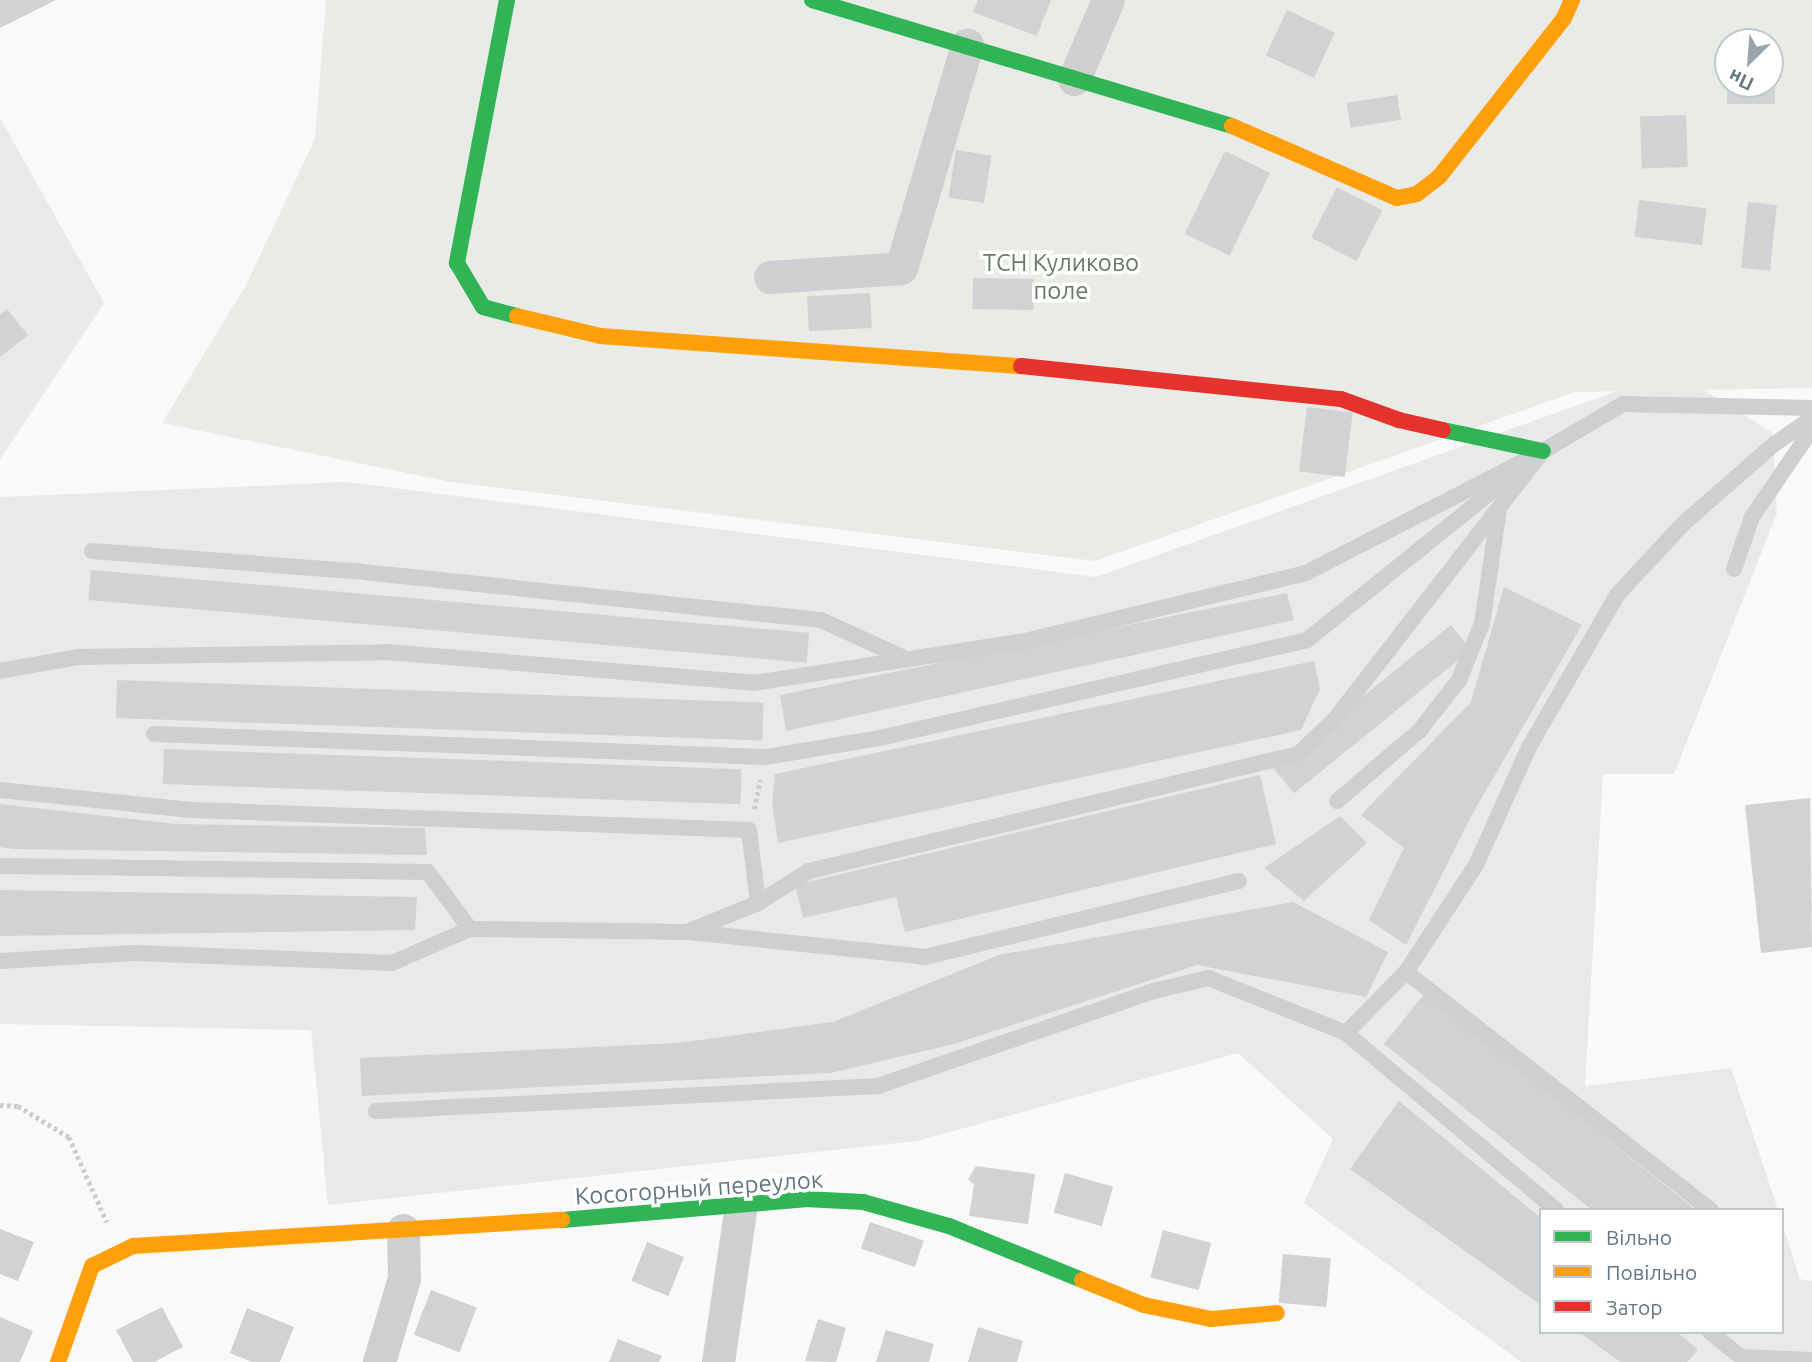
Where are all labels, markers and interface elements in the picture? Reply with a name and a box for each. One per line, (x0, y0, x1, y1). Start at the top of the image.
north arrow (1714, 28, 1784, 98)
text: Пн (1725, 65, 1757, 95)
park label: ТСН Куликово поле (983, 249, 1139, 305)
street label: Косогорный переулок (574, 1165, 824, 1211)
legend (1539, 1208, 1784, 1334)
text: Вільно (1606, 1225, 1672, 1249)
text: Повільно (1606, 1260, 1697, 1284)
text: Затор (1606, 1295, 1662, 1319)

